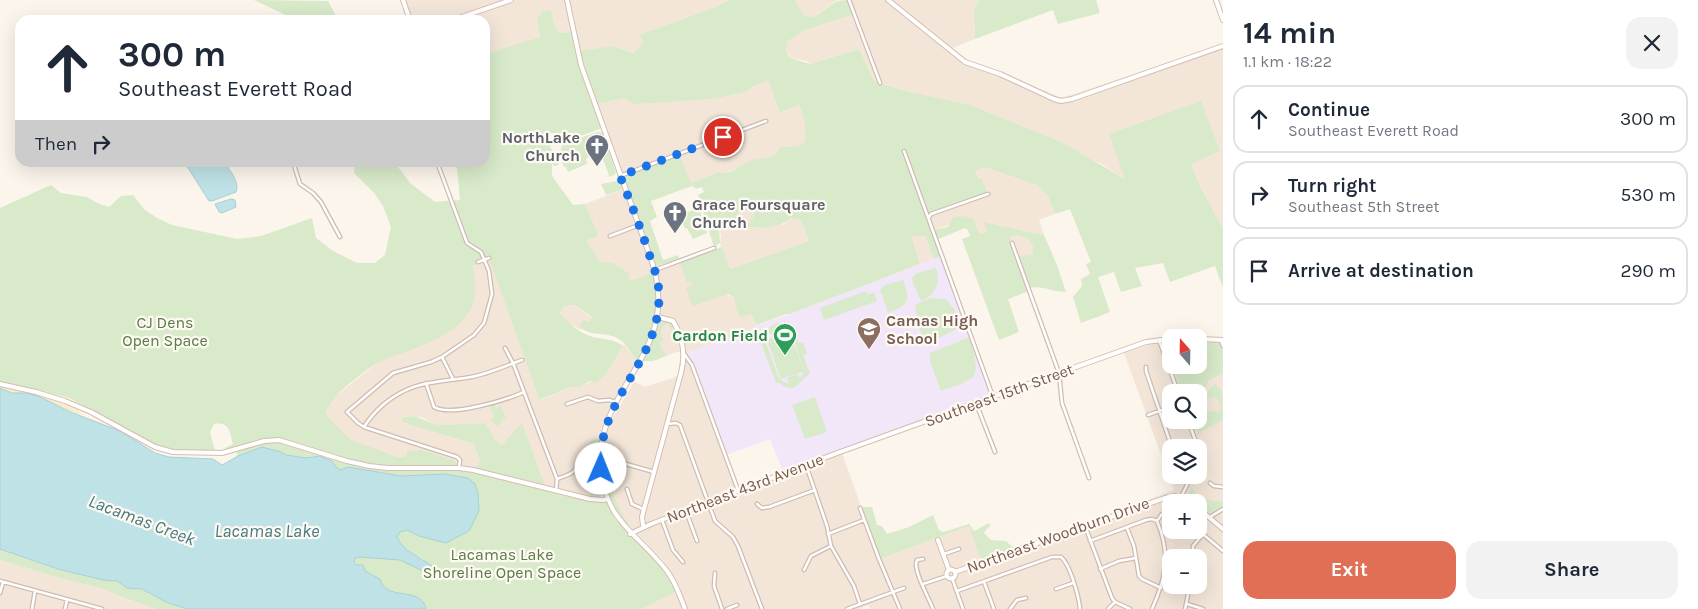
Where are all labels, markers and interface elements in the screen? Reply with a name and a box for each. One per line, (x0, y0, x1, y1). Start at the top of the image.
text: 14 min (1243, 15, 1336, 51)
button: close (1626, 17, 1678, 69)
text: 300 m (118, 34, 226, 75)
icon: ahead (35, 35, 100, 100)
text: 1.1 km · 18:22 (1243, 52, 1332, 71)
text: Southeast Everett Road (118, 76, 353, 102)
text: Continue (1288, 99, 1370, 121)
icon: ahead (1245, 105, 1273, 133)
text: 300 m (1620, 108, 1676, 130)
pin (702, 116, 744, 158)
text: Southeast Everett Road (1288, 121, 1459, 140)
icon: arrive (709, 123, 737, 151)
place label: NorthLake Church (502, 128, 580, 165)
icon: right (87, 130, 115, 158)
text: Then (35, 133, 77, 155)
church icon: NorthLake Church (584, 133, 610, 167)
text: Turn right (1288, 175, 1377, 197)
icon: right (1245, 181, 1273, 209)
text: 530 m (1620, 184, 1676, 206)
place label: Grace Foursquare Church (692, 195, 825, 232)
text: Southeast 5th Street (1288, 197, 1439, 216)
church icon: Grace Foursquare Church (662, 200, 688, 234)
icon: arrive (1245, 257, 1273, 285)
text: Arrive at destination (1288, 260, 1474, 282)
text: 290 m (1620, 260, 1676, 282)
place label: Camas High School (886, 311, 978, 348)
park label: CJ Dens Open Space (122, 313, 208, 350)
school or university icon: Camas High School (856, 316, 882, 350)
sports icon: Cardon Field (772, 322, 798, 356)
place label: Cardon Field (672, 326, 768, 345)
north arrow (1162, 329, 1208, 374)
map controls (1162, 329, 1207, 594)
street label: Southeast 15th Street (922, 359, 1076, 431)
button: search (1162, 384, 1207, 429)
button: layers (1162, 439, 1207, 484)
position arrow (574, 442, 626, 494)
street label: Northeast 43rd Avenue (664, 449, 826, 527)
water label: Lacamas Creek (86, 490, 199, 551)
street label: Northeast Woodburn Drive (964, 493, 1152, 577)
button: + (1162, 494, 1207, 539)
water label: Lacamas Lake (215, 520, 319, 542)
button: Exit (1243, 541, 1456, 599)
button: Share (1466, 541, 1678, 599)
park label: Lacamas Lake Shoreline Open Space (423, 545, 581, 582)
button: − (1162, 549, 1207, 594)

